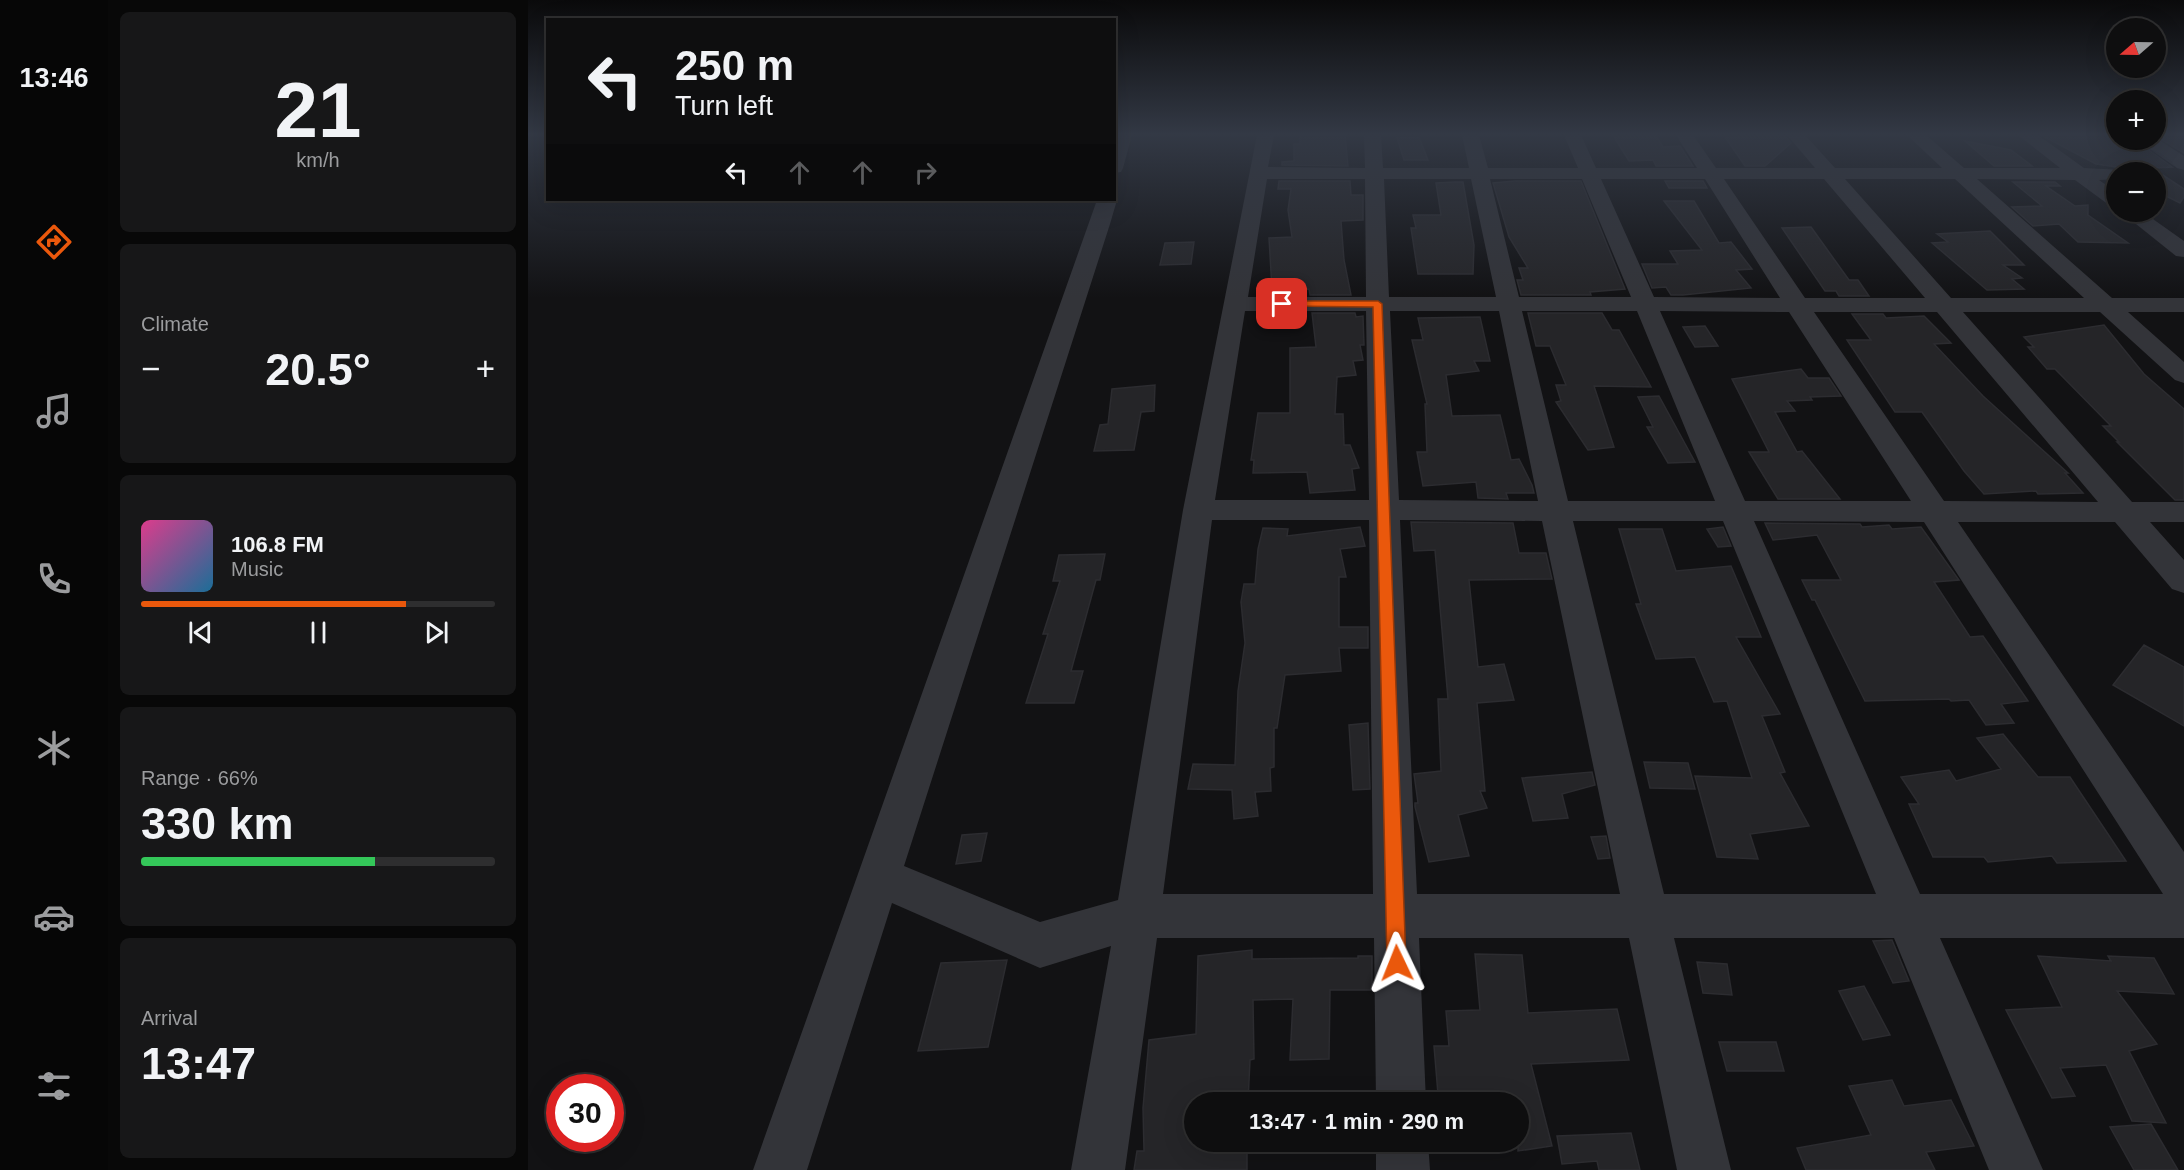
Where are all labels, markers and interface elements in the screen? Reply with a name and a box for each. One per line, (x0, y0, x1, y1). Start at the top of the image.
north arrow (2106, 18, 2166, 78)
map controls (2106, 18, 2166, 222)
icon: left (576, 42, 654, 120)
text: 250 m (675, 42, 794, 89)
text: 13:46 (19, 63, 89, 93)
text: 21 (275, 66, 361, 154)
button: + (2106, 90, 2166, 150)
text: Turn left (675, 91, 773, 121)
text: km/h (296, 149, 340, 171)
icon: left (720, 156, 753, 189)
icon: ahead (783, 156, 816, 189)
icon: ahead (846, 156, 879, 189)
icon: right (909, 156, 942, 189)
button: − (2106, 162, 2166, 222)
icon: directions (33, 221, 75, 263)
pin (1256, 278, 1307, 329)
icon: arrive (1265, 287, 1298, 320)
text: Climate (141, 313, 209, 335)
text: 20.5° (265, 344, 371, 395)
text: − (141, 350, 160, 387)
text: + (476, 350, 495, 387)
icon: music (33, 390, 75, 432)
text: 106.8 FM (231, 532, 324, 557)
icon: phone (33, 558, 75, 600)
text: Music (231, 558, 283, 580)
icon: previous (184, 616, 217, 649)
icon: pause (302, 616, 335, 649)
icon: next (420, 616, 453, 649)
icon: climate (33, 727, 75, 769)
text: Range · 66% (141, 767, 258, 789)
text: 330 km (141, 798, 294, 849)
icon: car (33, 896, 75, 938)
position arrow (1365, 931, 1429, 995)
text: Arrival (141, 1007, 198, 1029)
text: 13:47 (141, 1038, 256, 1089)
icon: filters (33, 1065, 75, 1107)
speed limit sign: 30 (546, 1074, 624, 1152)
text: 13:47 · 1 min · 290 m (1249, 1109, 1464, 1134)

